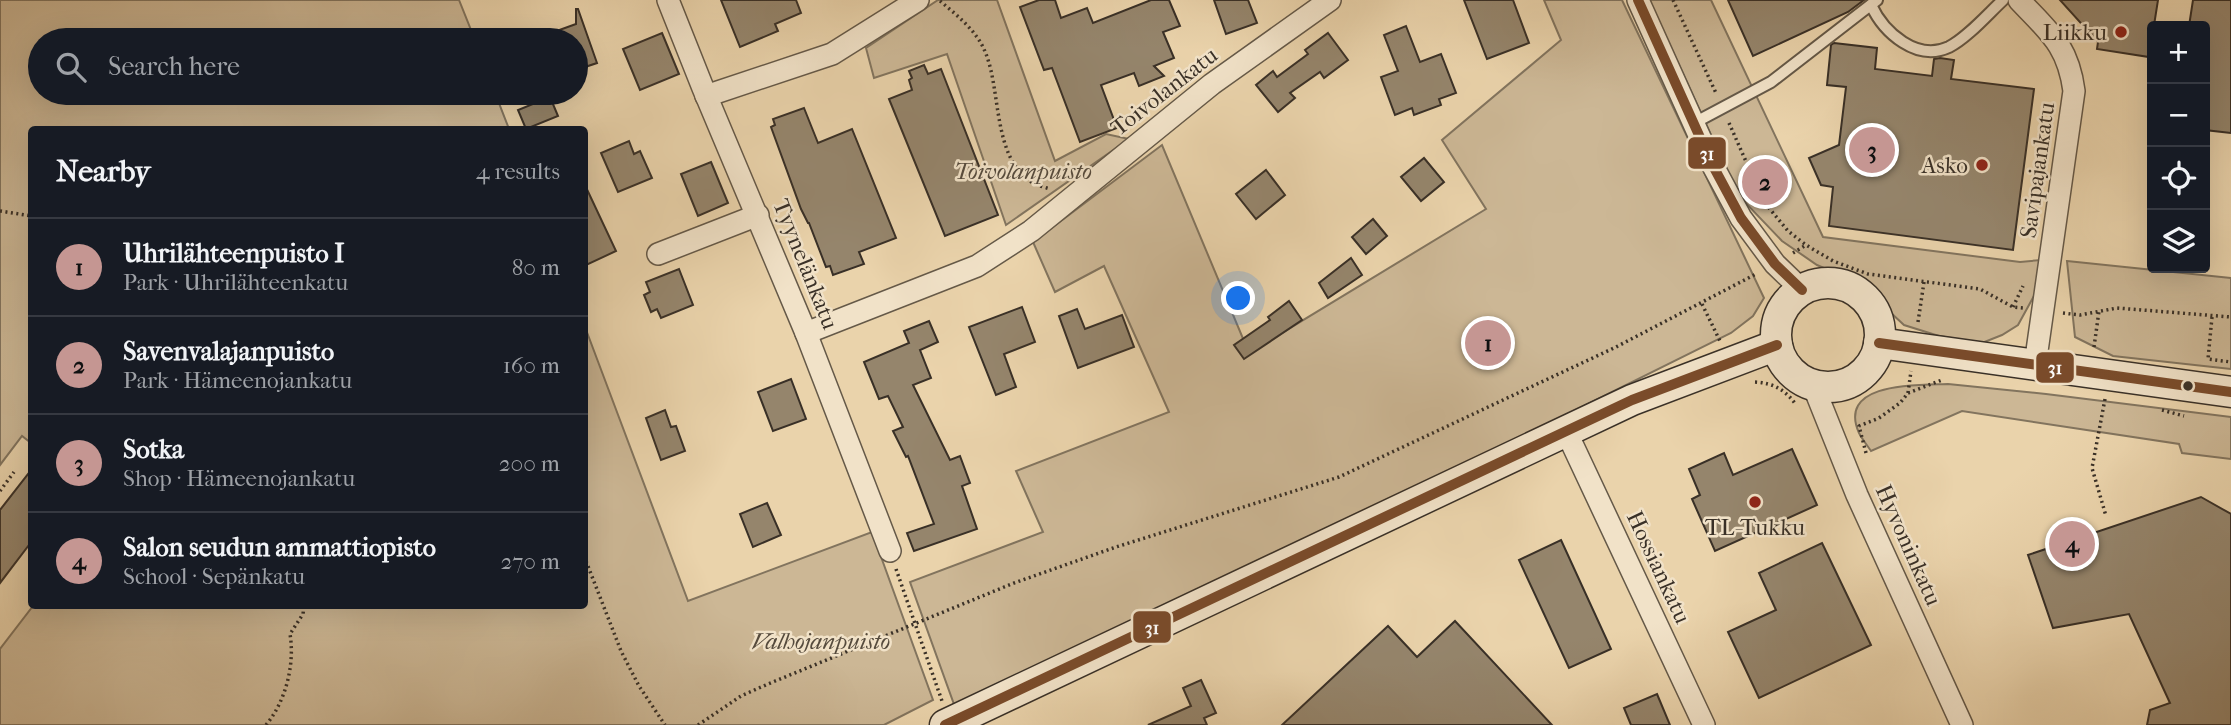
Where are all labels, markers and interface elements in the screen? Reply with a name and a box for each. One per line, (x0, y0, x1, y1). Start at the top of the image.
place label: Liikku (2043, 19, 2107, 46)
map controls (2147, 21, 2210, 273)
button: + (2147, 21, 2210, 84)
marker: Liikku (2113, 24, 2129, 40)
search box (28, 28, 588, 105)
street label: Toivolankatu (1106, 41, 1223, 141)
icon: search (52, 48, 90, 86)
text: Search here (108, 51, 240, 82)
button: − (2147, 84, 2210, 147)
street label: Savipajankatu (2015, 100, 2060, 240)
pin: 3 (1849, 124, 1895, 176)
line badge: 31 (1687, 136, 1727, 170)
text: 31 (1700, 143, 1714, 165)
button: locate (2147, 147, 2210, 210)
place label: Asko (1920, 152, 1968, 179)
text: Nearby (56, 154, 151, 189)
pin: 2 (1742, 156, 1788, 208)
marker: Asko (1974, 157, 1990, 173)
text: 4 results (476, 158, 560, 185)
park label: Toivolanpuisto (954, 158, 1092, 185)
street label: Tyynelänkatu (767, 195, 844, 333)
button: layers (2147, 210, 2210, 273)
text: Uhrilähteenpuisto I (123, 238, 344, 269)
text: 1 (75, 254, 83, 281)
text: 80 m (512, 254, 560, 281)
text: Park · Uhrilähteenkatu (123, 269, 348, 296)
your location (1221, 281, 1255, 315)
pin: 1 (1465, 317, 1511, 369)
text: Savenvalajanpuisto (123, 336, 334, 367)
line badge: 31 (2035, 351, 2075, 384)
text: 2 (73, 352, 85, 379)
text: 160 m (503, 352, 560, 379)
text: 31 (2048, 357, 2062, 379)
text: Park · Hämeenojankatu (123, 367, 352, 394)
unlabelled marker (2181, 379, 2195, 393)
text: Sotka (123, 434, 184, 465)
text: 3 (74, 450, 84, 477)
text: 200 m (499, 450, 560, 477)
text: Shop · Hämeenojankatu (123, 465, 355, 492)
street label: Hyvoninkatu (1870, 480, 1947, 610)
marker: TL-Tukku (1747, 494, 1763, 510)
street label: Hossiankatu (1621, 507, 1696, 628)
place label: TL-Tukku (1705, 514, 1805, 541)
pin: 4 (2049, 518, 2095, 570)
text: Salon seudun ammattiopisto (123, 532, 436, 563)
text: 4 (72, 548, 86, 575)
text: 270 m (500, 548, 560, 575)
text: School · Sepänkatu (123, 563, 305, 590)
line badge: 31 (1132, 610, 1172, 644)
text: 31 (1145, 617, 1159, 639)
park label: Valhojanpuisto (752, 628, 890, 655)

